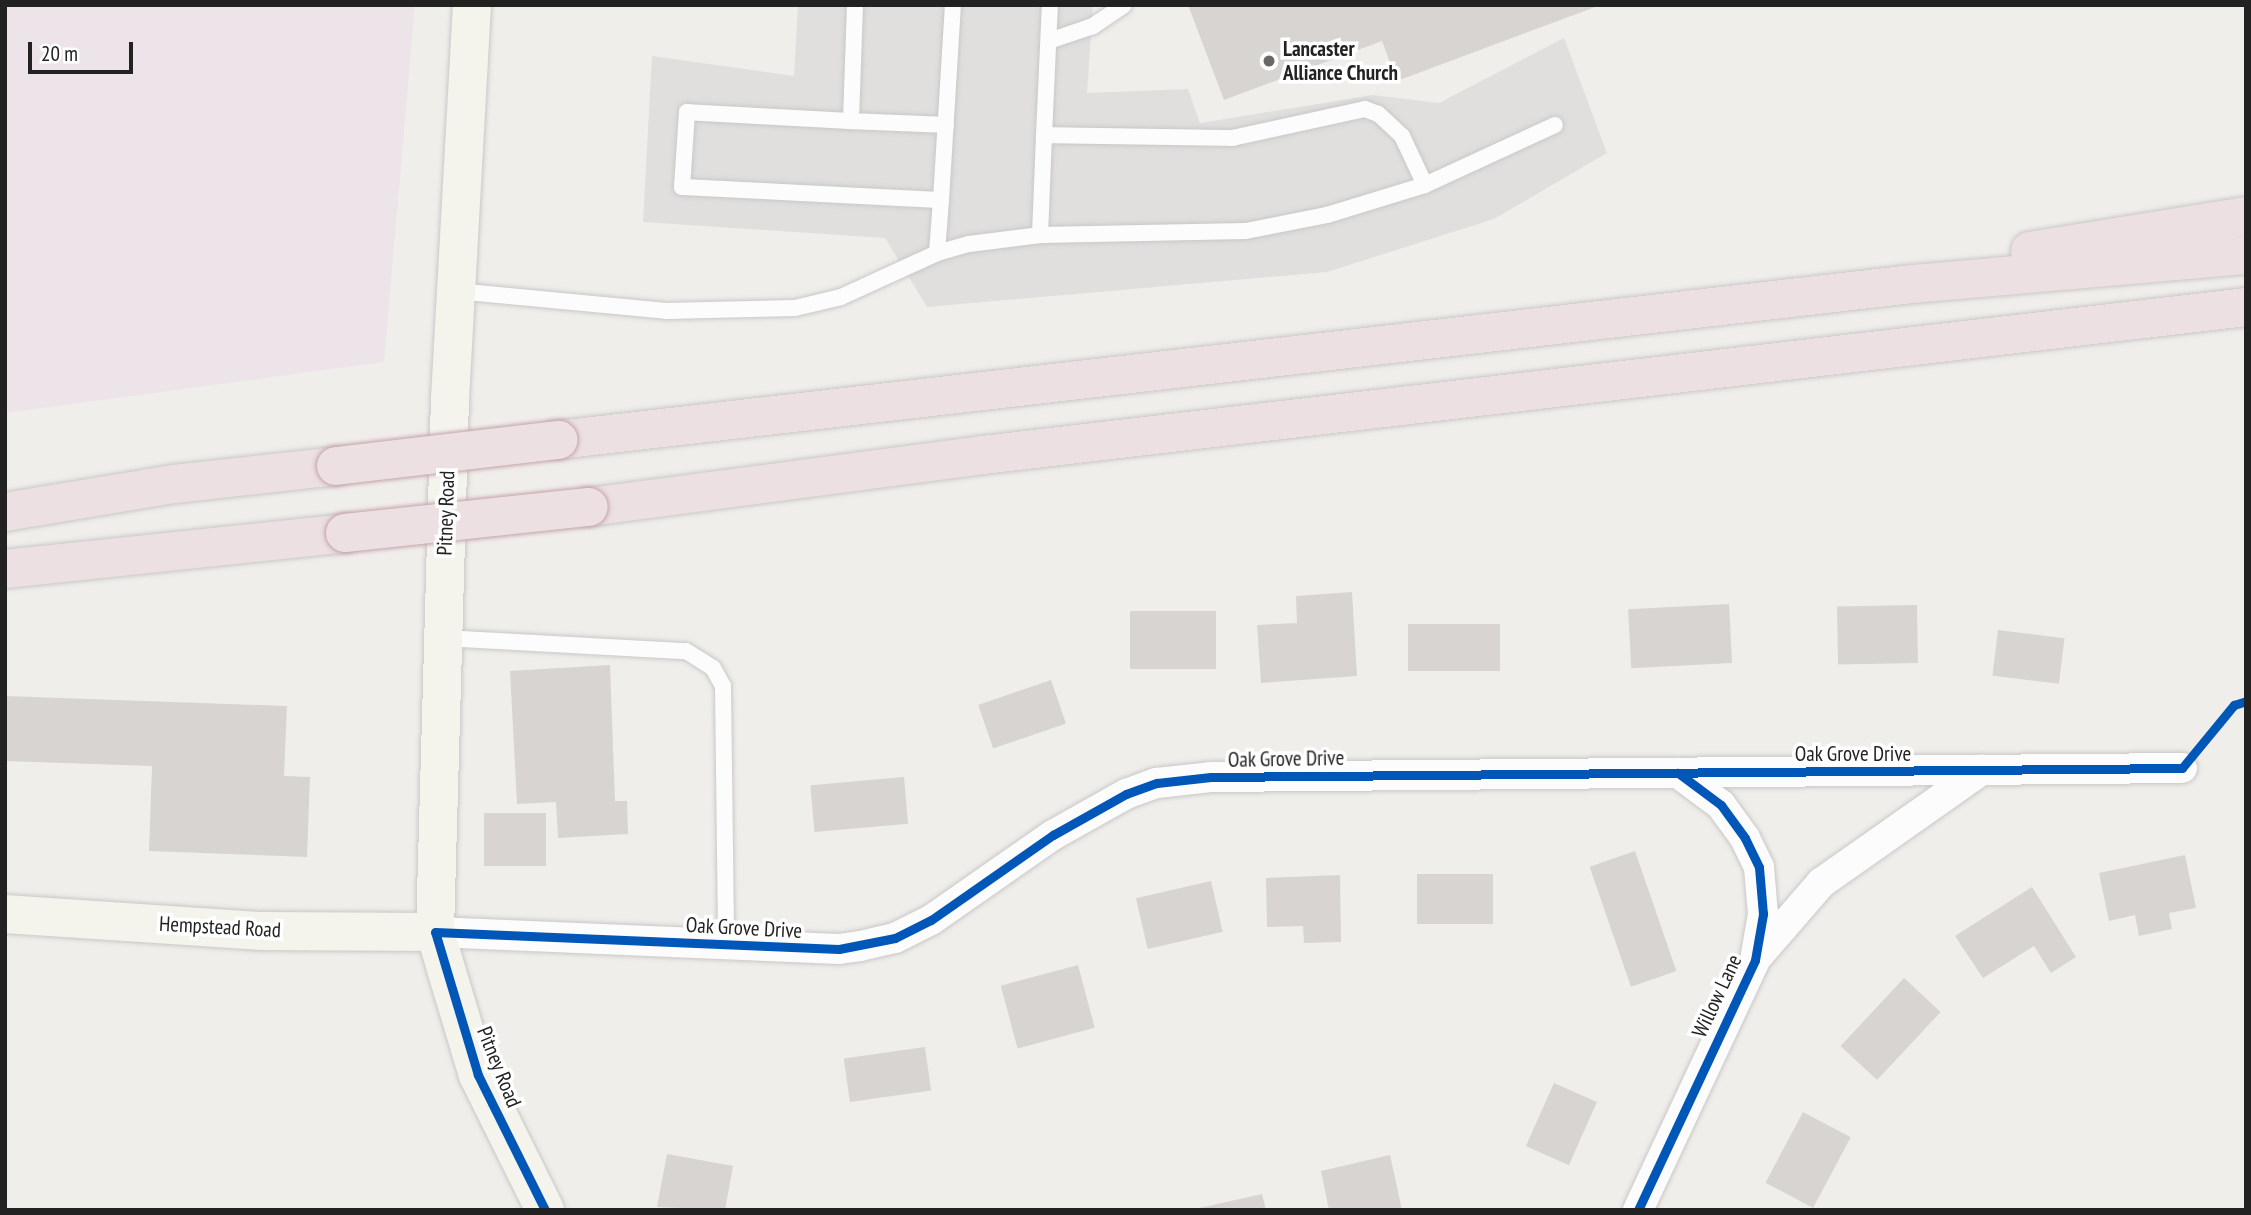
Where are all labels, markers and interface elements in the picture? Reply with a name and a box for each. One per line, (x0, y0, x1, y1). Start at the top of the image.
scale bar (32, 28, 136, 72)
place label: Lancaster Alliance Church (1283, 36, 1398, 86)
text: 20 m (41, 40, 78, 67)
marker: Lancaster Alliance Church (1261, 53, 1277, 69)
street label: Pitney Road (432, 470, 460, 556)
street label: Oak Grove Drive (1795, 741, 1911, 767)
street label: Oak Grove Drive (1227, 745, 1345, 773)
street label: Hempstead Road (158, 911, 282, 943)
street label: Oak Grove Drive (685, 912, 803, 944)
street label: Willow Lane (1687, 950, 1747, 1042)
street label: Pitney Road (471, 1023, 527, 1111)

